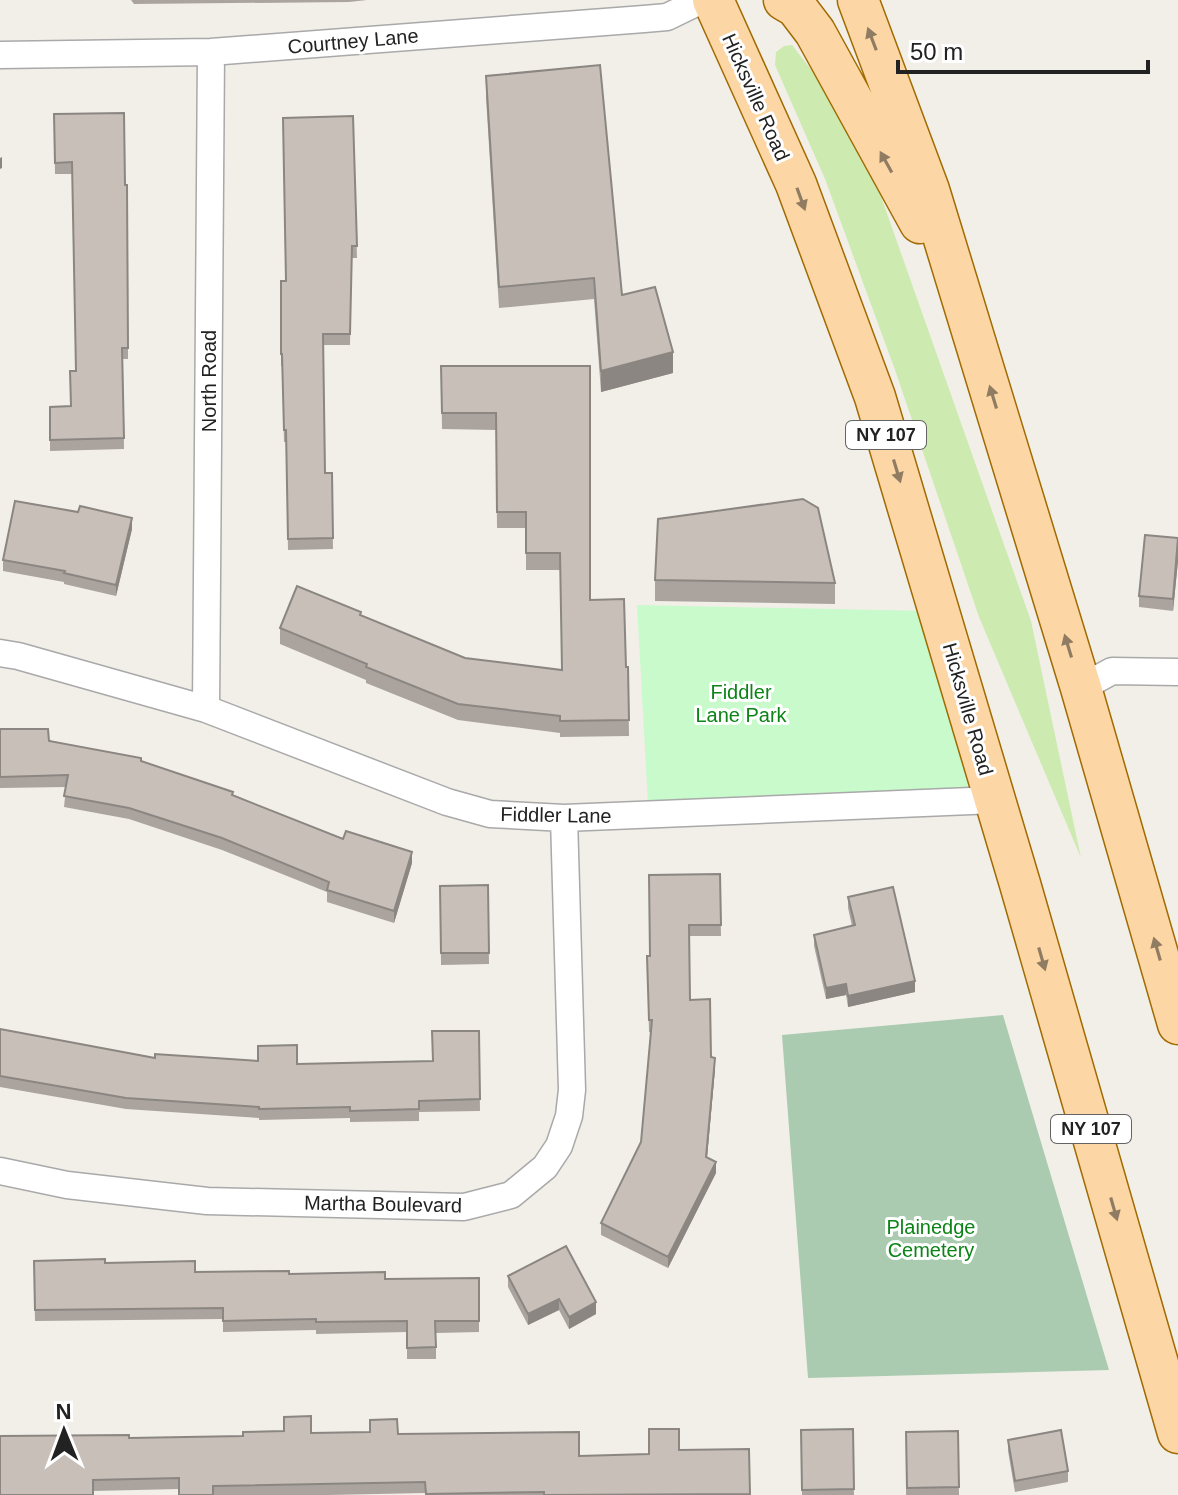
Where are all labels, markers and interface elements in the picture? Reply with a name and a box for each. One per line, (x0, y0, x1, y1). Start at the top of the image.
street label: Courtney Lane (287, 24, 419, 58)
scale bar (898, 24, 1148, 74)
one-way arrow (865, 27, 878, 51)
street label: Hicksville Road (718, 30, 794, 164)
text: 50 m (910, 38, 963, 65)
one-way arrow (879, 150, 893, 173)
one-way arrow (795, 187, 808, 211)
street label: North Road (198, 330, 220, 432)
one-way arrow (986, 384, 998, 408)
road number: NY 107 (846, 421, 926, 449)
one-way arrow (891, 459, 904, 483)
one-way arrow (1061, 633, 1074, 657)
street label: Hicksville Road (939, 640, 997, 778)
park label: Fiddler Lane Park (695, 681, 788, 726)
street label: Fiddler Lane (500, 803, 612, 827)
one-way arrow (1150, 936, 1162, 961)
one-way arrow (1036, 947, 1049, 971)
road number: NY 107 (1051, 1115, 1131, 1143)
street label: Martha Boulevard (304, 1192, 462, 1216)
one-way arrow (1108, 1196, 1120, 1221)
park label: Plainedge Cemetery (887, 1216, 975, 1261)
north arrow (24, 1391, 104, 1471)
text: N (55, 1399, 72, 1424)

